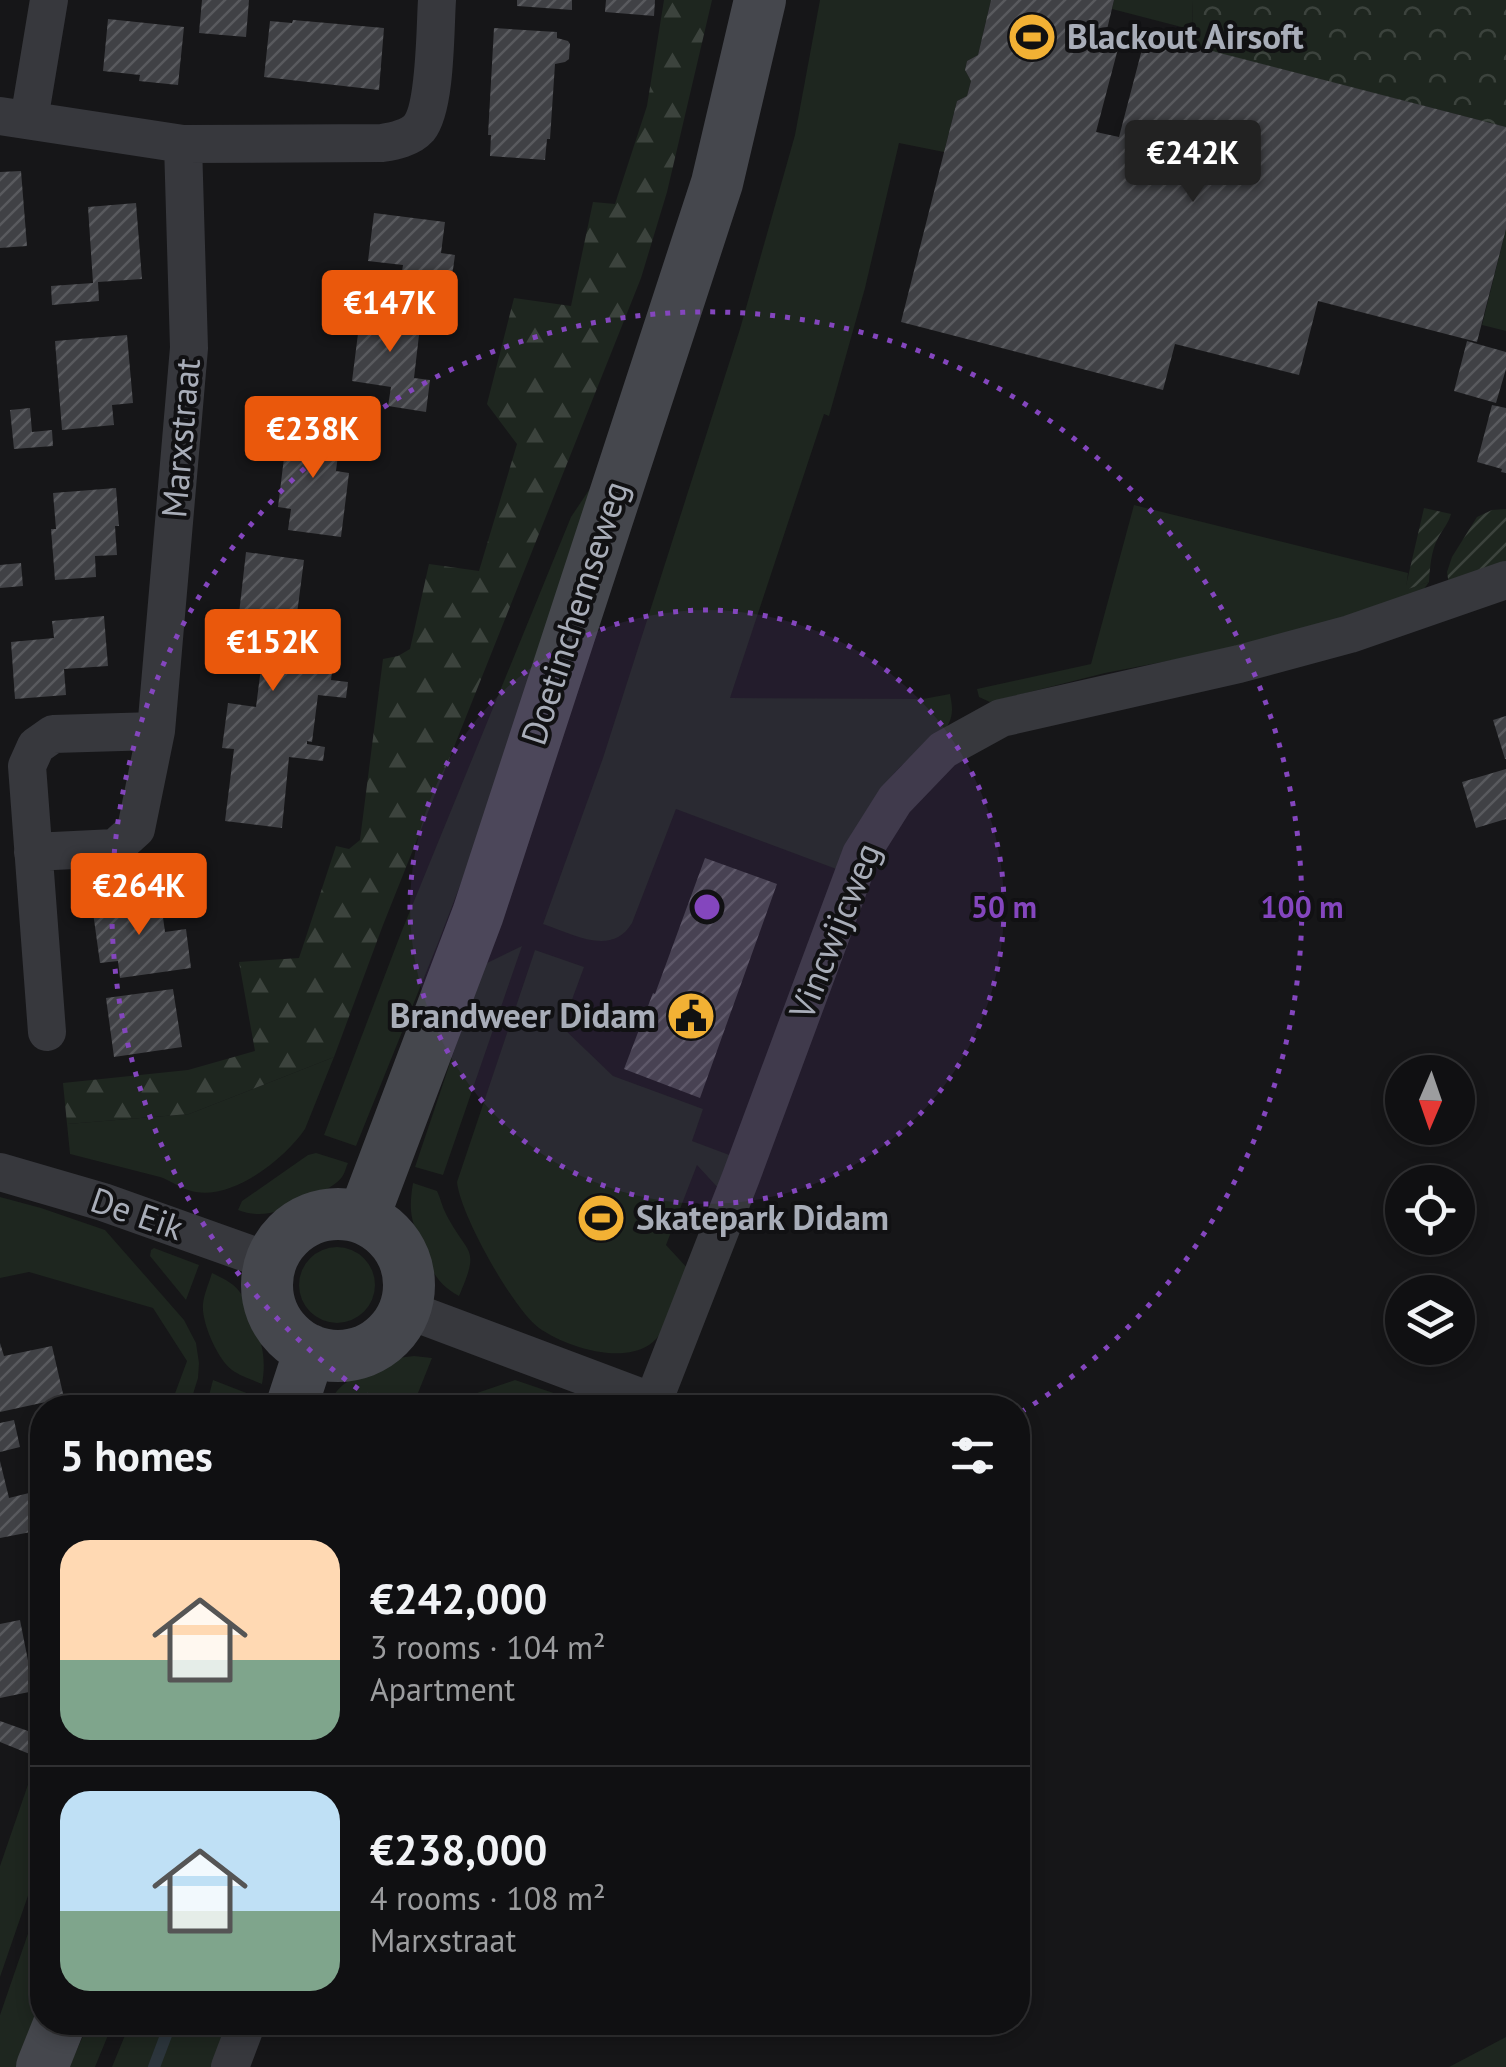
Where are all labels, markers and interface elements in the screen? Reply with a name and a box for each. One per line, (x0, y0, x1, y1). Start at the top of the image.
sports icon: Blackout Airsoft (1006, 11, 1058, 63)
place label: Blackout Airsoft (1067, 13, 1305, 59)
pin: €242K (1123, 120, 1263, 205)
text: €242K (1147, 131, 1239, 173)
pin: €147K (320, 270, 460, 355)
text: €147K (344, 281, 436, 323)
street label: Marxstraat (150, 356, 210, 520)
pin: €238K (243, 396, 383, 481)
text: €238K (267, 407, 359, 449)
street label: Doetinchemseweg (510, 475, 638, 750)
pin: €152K (203, 609, 343, 694)
text: €152K (227, 620, 319, 662)
street label: Vincwijcweg (778, 836, 890, 1026)
pin: €264K (69, 853, 209, 938)
text: €264K (93, 864, 185, 906)
text: 50 m (971, 887, 1037, 926)
text: 100 m (1261, 887, 1343, 926)
centre of rings (689, 889, 725, 925)
public building icon: Brandweer Didam (665, 990, 717, 1042)
place label: Brandweer Didam (390, 992, 656, 1038)
north arrow (1385, 1055, 1475, 1145)
map controls (1385, 1055, 1475, 1365)
button: locate (1385, 1165, 1475, 1255)
street label: De Eik (85, 1176, 190, 1250)
sports icon: Skatepark Didam (575, 1192, 627, 1244)
place label: Skatepark Didam (636, 1194, 889, 1240)
button: layers (1385, 1275, 1475, 1365)
text: 5 homes (60, 1428, 213, 1483)
icon: filters (945, 1428, 1000, 1483)
text: €242,000 (370, 1571, 547, 1626)
icon: home (140, 1580, 260, 1700)
text: 3 rooms · 104 m² (370, 1626, 606, 1668)
text: Apartment (370, 1668, 515, 1710)
text: €238,000 (370, 1822, 547, 1877)
icon: home (140, 1831, 260, 1951)
text: 4 rooms · 108 m² (370, 1877, 606, 1919)
text: Marxstraat (370, 1919, 516, 1961)

